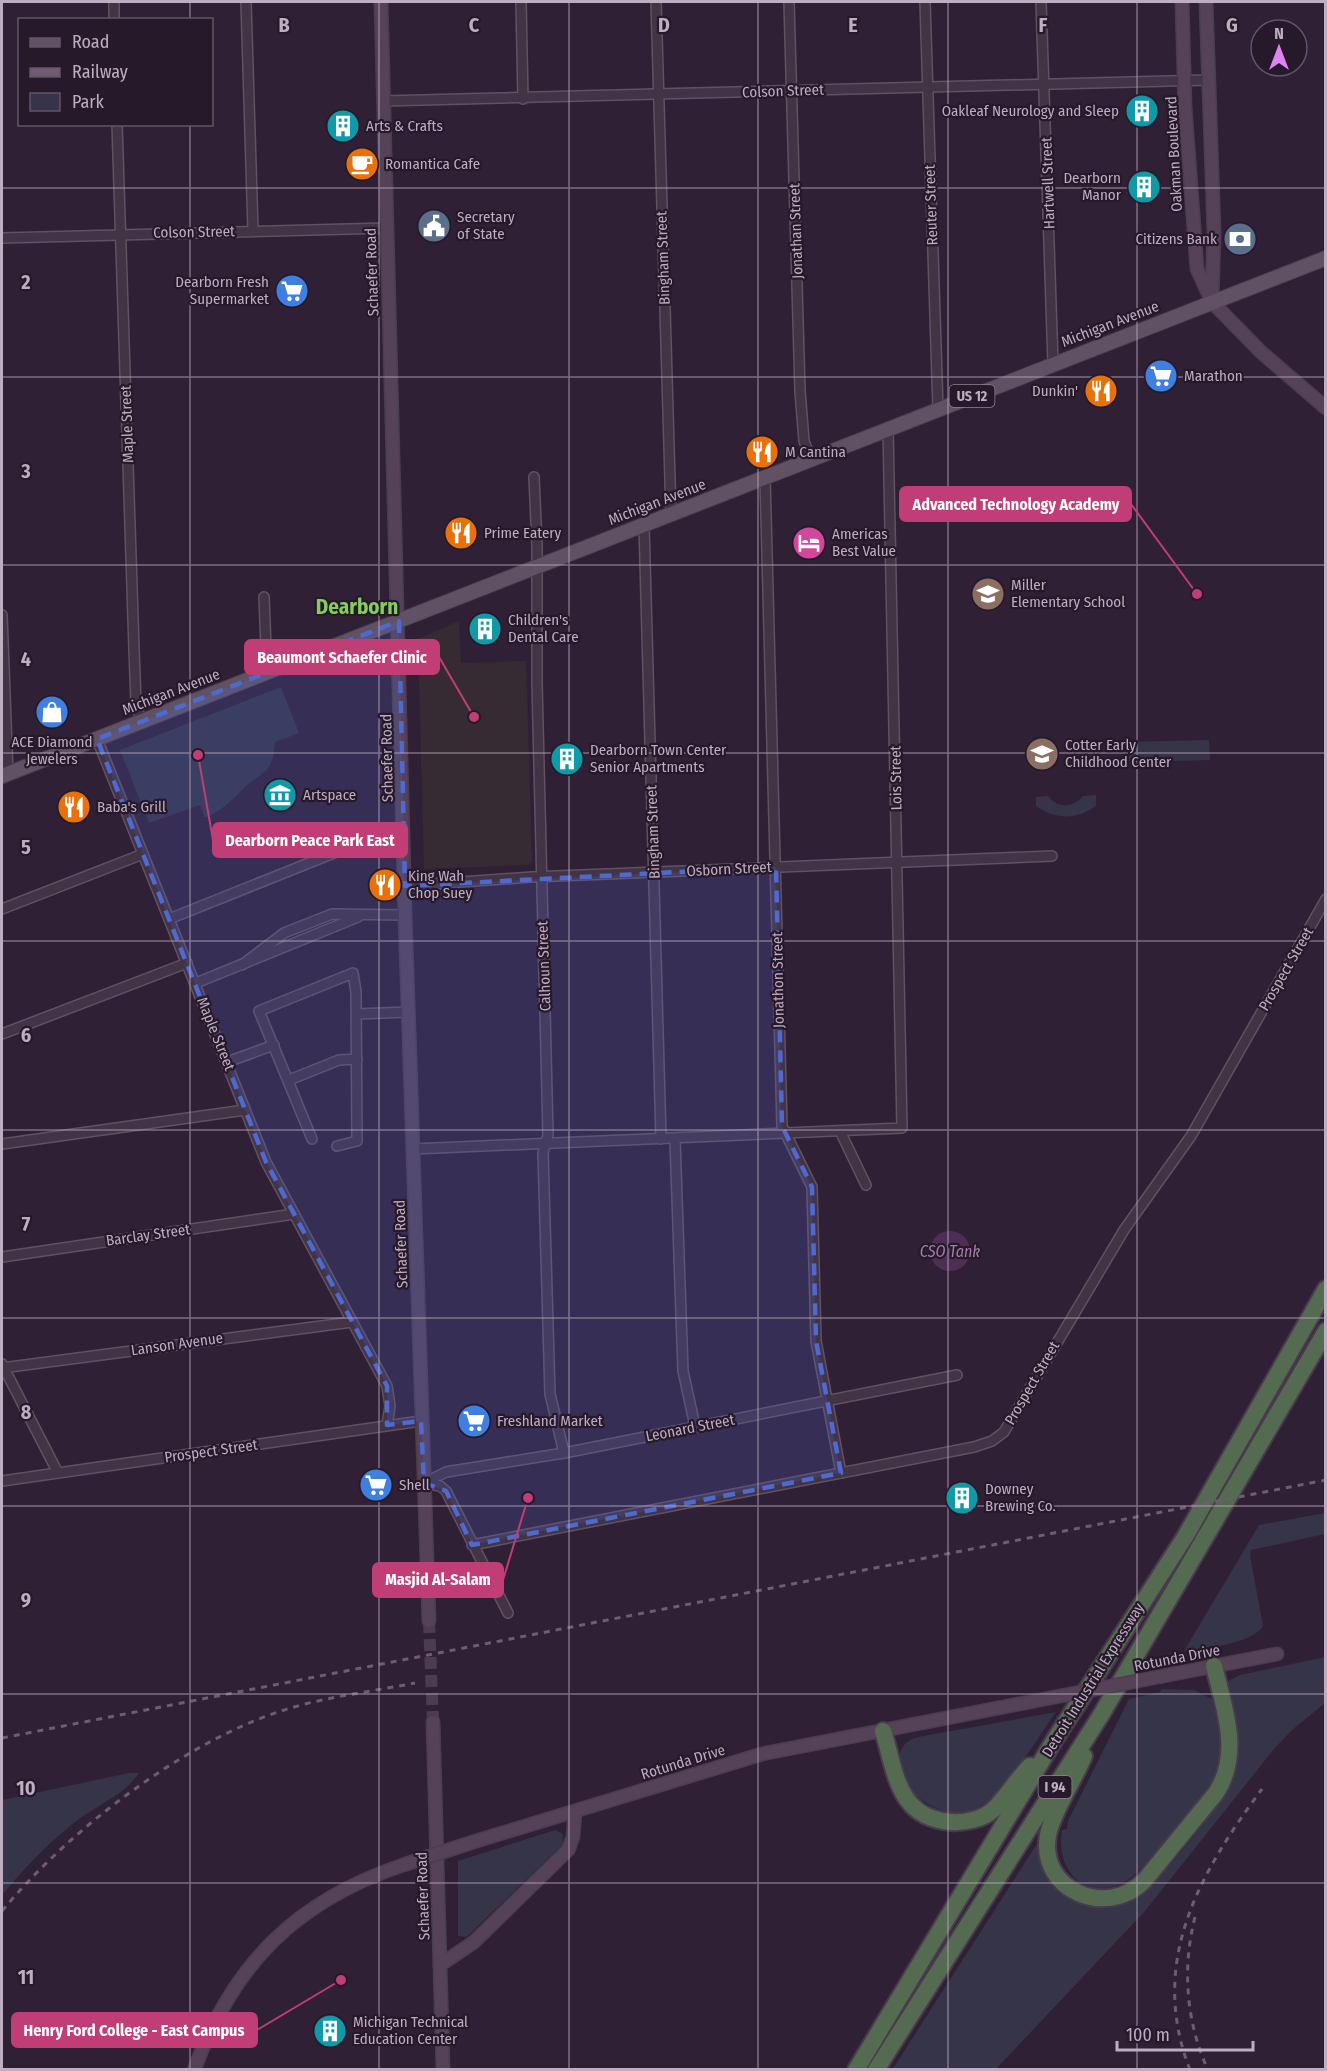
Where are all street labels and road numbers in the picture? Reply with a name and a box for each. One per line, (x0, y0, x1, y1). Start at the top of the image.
street label: Colson Street (742, 81, 824, 101)
street label: Oakman Boulevard (1162, 96, 1186, 212)
street label: Hartwell Street (1037, 137, 1059, 229)
street label: Reuter Street (921, 164, 941, 246)
street label: Jonathan Street (785, 183, 807, 279)
street label: Bingham Street (652, 211, 674, 305)
street label: Colson Street (153, 222, 235, 242)
street label: Schaefer Road (361, 228, 383, 316)
street label: Michigan Avenue (1059, 297, 1161, 351)
street label: Maple Street (117, 385, 137, 463)
road number: US 12 (950, 385, 994, 407)
street label: Michigan Avenue (606, 475, 708, 529)
street label: Michigan Avenue (120, 665, 222, 719)
street label: Schaefer Road (377, 714, 397, 802)
street label: Lois Street (886, 745, 906, 811)
street label: Bingham Street (642, 785, 664, 879)
street label: Osborn Street (686, 858, 772, 880)
street label: Calhoun Street (533, 920, 555, 1012)
street label: Prospect Street (1255, 924, 1317, 1014)
street label: Jonathon Street (768, 932, 788, 1028)
street label: Maple Street (193, 995, 239, 1073)
street label: Schaefer Road (390, 1200, 412, 1288)
street label: Barclay Street (105, 1220, 191, 1250)
street label: Lanson Avenue (130, 1329, 224, 1359)
street label: Prospect Street (1001, 1338, 1063, 1428)
street label: Leonard Street (644, 1411, 736, 1445)
street label: Prospect Street (163, 1436, 259, 1466)
street label: Detroit Industrial Expressway (1038, 1599, 1148, 1760)
street label: Rotunda Drive (1132, 1641, 1222, 1675)
street label: Rotunda Drive (639, 1741, 727, 1783)
road number: I 94 (1038, 1776, 1072, 1798)
street label: Schaefer Road (412, 1852, 434, 1940)

